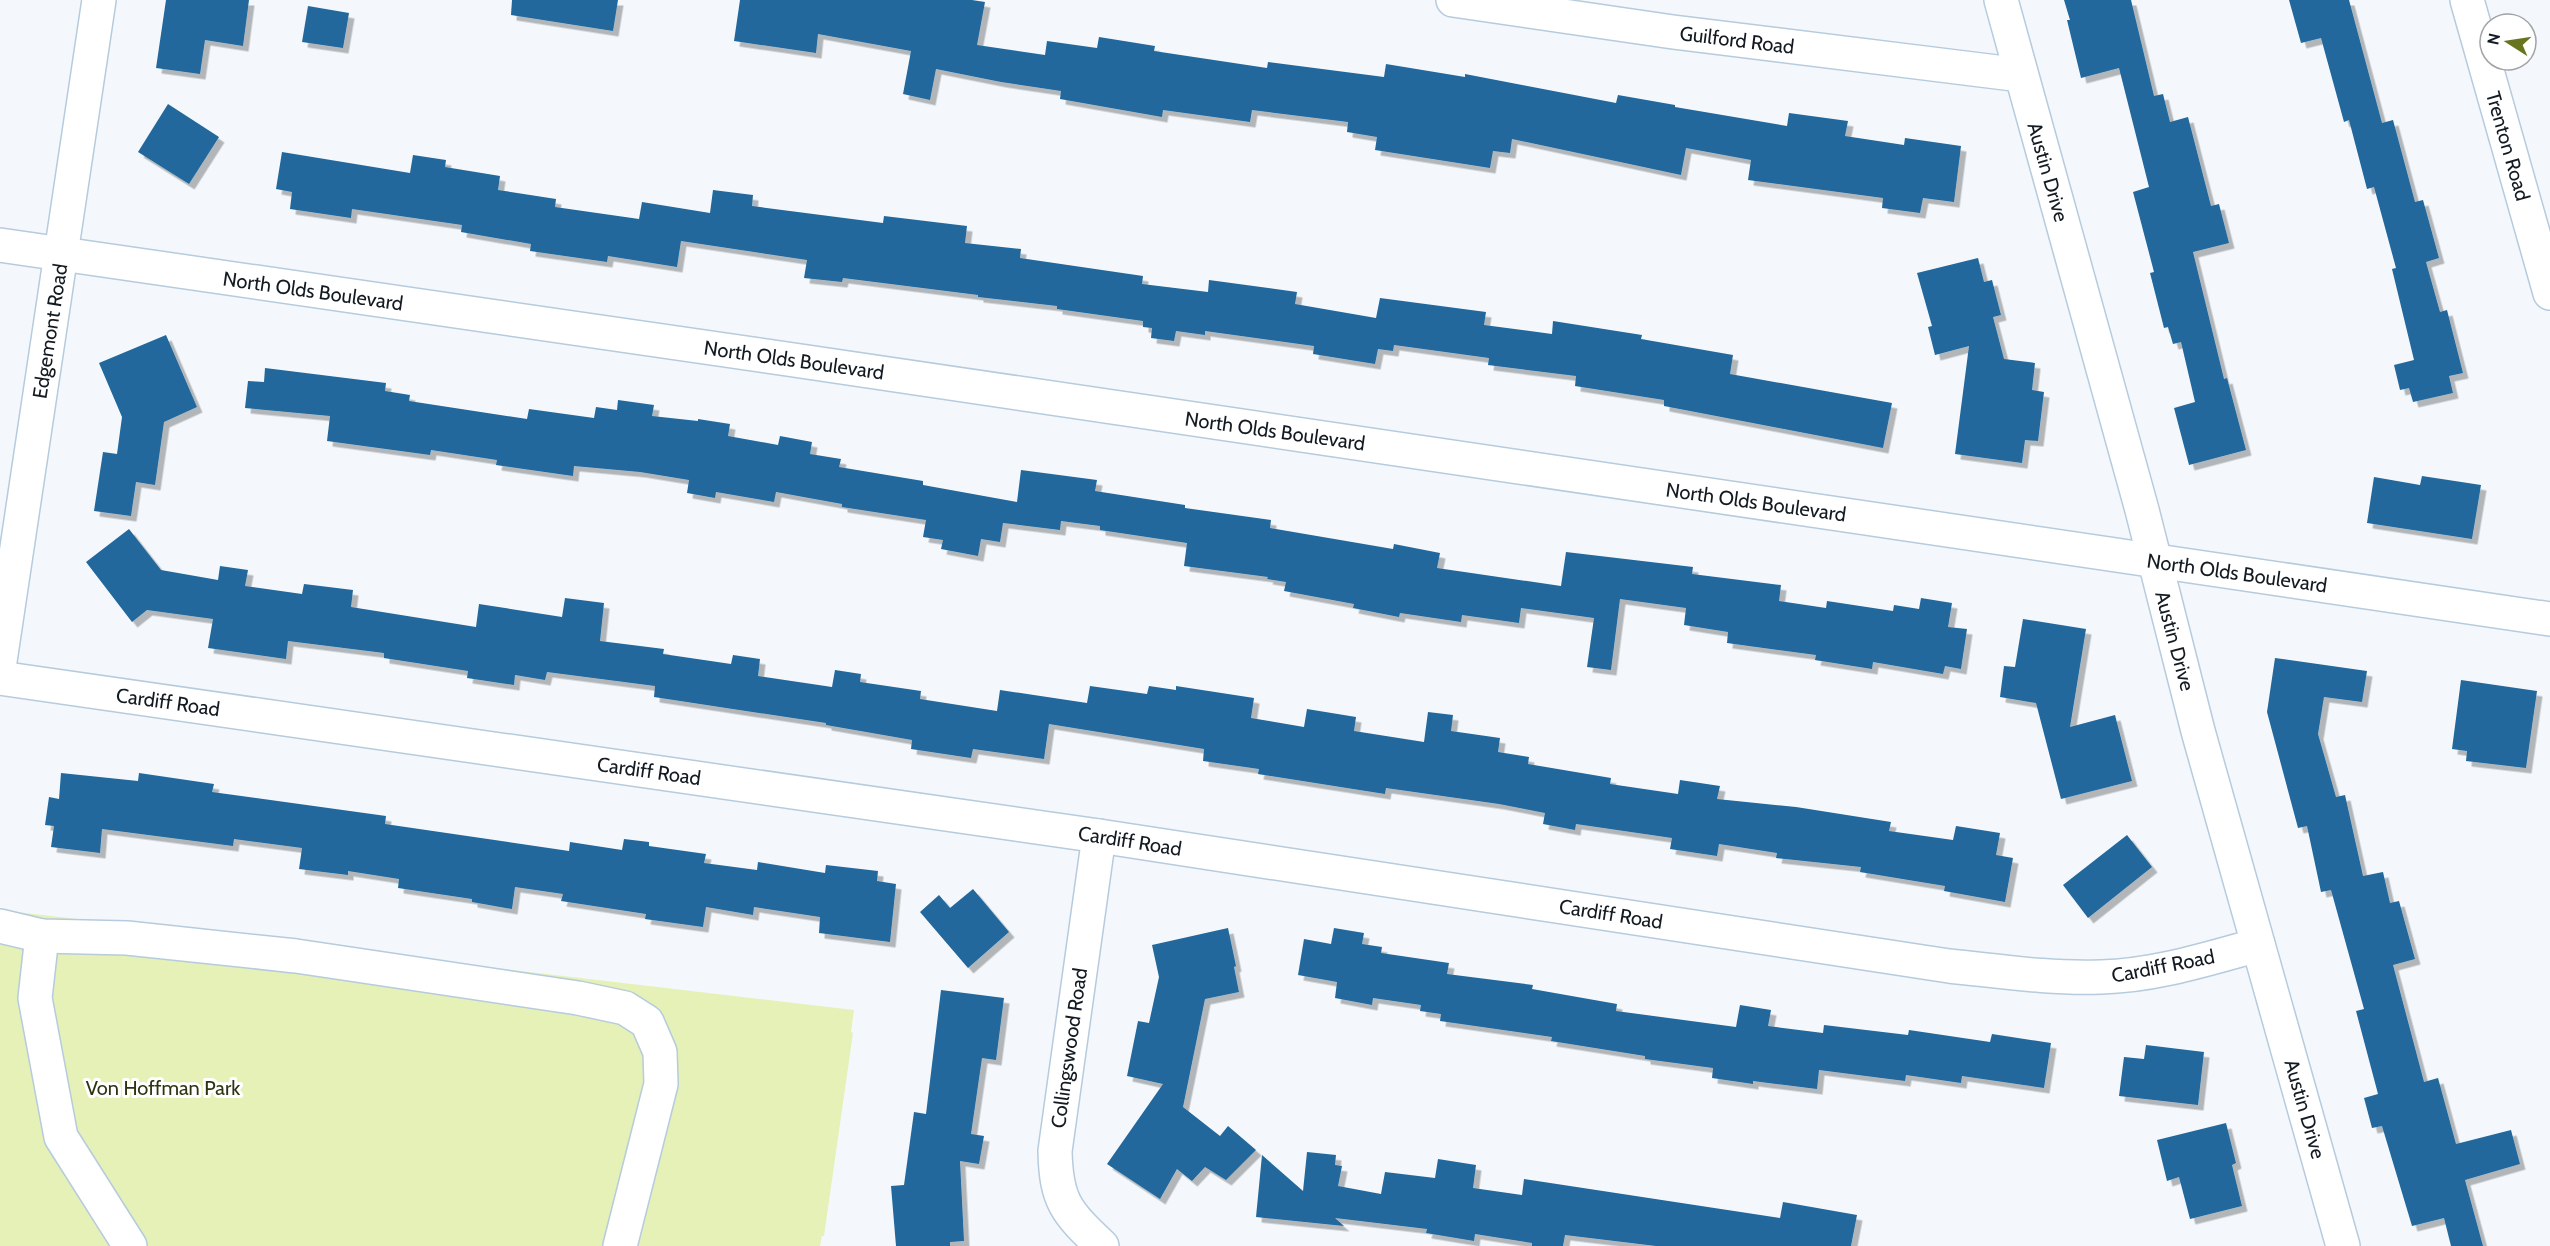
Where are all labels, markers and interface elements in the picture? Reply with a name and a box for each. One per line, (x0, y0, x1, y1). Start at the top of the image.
north arrow (2478, 12, 2538, 72)
street label: Guilford Road (1678, 21, 1796, 59)
text: N (2483, 31, 2504, 46)
street label: Trenton Road (2481, 88, 2535, 204)
street label: Austin Drive (2022, 119, 2074, 225)
street label: Edgemont Road (27, 262, 73, 400)
street label: North Olds Boulevard (221, 266, 405, 316)
street label: North Olds Boulevard (702, 335, 886, 385)
street label: North Olds Boulevard (1183, 406, 1367, 456)
street label: North Olds Boulevard (1664, 477, 1848, 527)
street label: North Olds Boulevard (2145, 548, 2329, 598)
street label: Austin Drive (2150, 588, 2200, 694)
street label: Cardiff Road (115, 683, 221, 721)
street label: Cardiff Road (596, 752, 702, 790)
street label: Cardiff Road (1077, 821, 1183, 861)
street label: Cardiff Road (1558, 894, 1664, 934)
street label: Cardiff Road (2109, 944, 2217, 988)
street label: Collingswood Road (1046, 966, 1092, 1130)
street label: Austin Drive (2279, 1056, 2331, 1162)
park label: Von Hoffman Park (86, 1076, 240, 1100)

